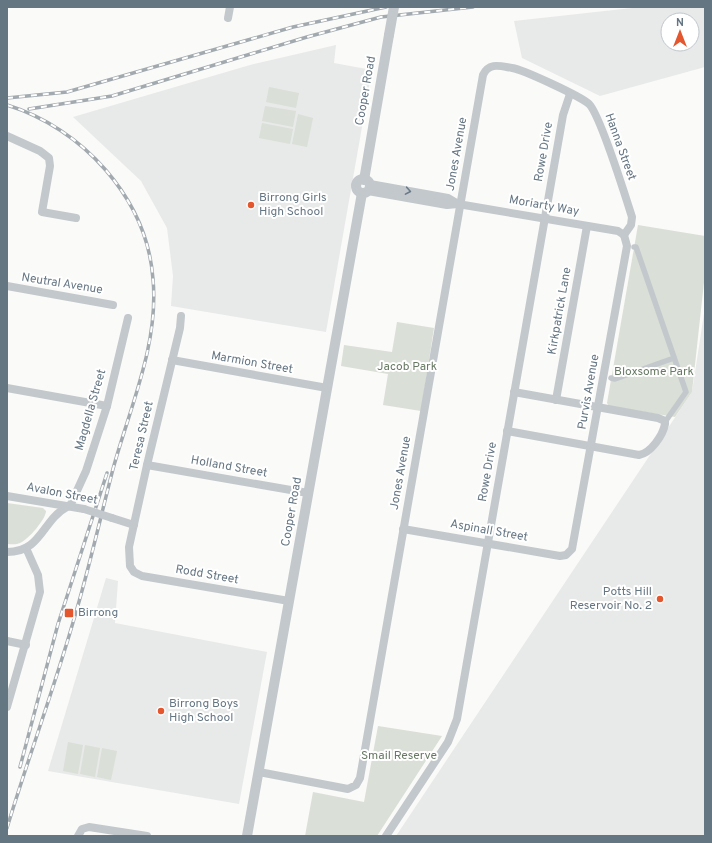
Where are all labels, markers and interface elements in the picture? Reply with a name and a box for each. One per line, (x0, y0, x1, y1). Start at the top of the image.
north arrow (660, 12, 700, 52)
text: N (676, 16, 684, 30)
street label: Cooper Road (352, 55, 380, 127)
street label: Hanna Street (600, 111, 640, 183)
street label: Jones Avenue (443, 116, 471, 192)
street label: Rowe Drive (531, 121, 557, 183)
one-way arrow (405, 186, 411, 194)
place label: Birrong Girls High School (259, 190, 327, 220)
street label: Moriarty Way (508, 192, 580, 220)
marker: Birrong Girls High School (246, 200, 256, 210)
street label: Kirkpatrick Lane (544, 266, 576, 356)
street label: Neutral Avenue (20, 270, 104, 298)
street label: Marmion Street (210, 348, 294, 378)
street label: Purvis Avenue (574, 353, 604, 431)
park label: Jacob Park (377, 359, 437, 375)
park label: Bloxsome Park (614, 364, 694, 380)
street label: Magdella Street (72, 367, 110, 453)
street label: Teresa Street (126, 400, 158, 472)
street label: Jones Avenue (387, 435, 415, 511)
street label: Rowe Drive (475, 441, 501, 503)
street label: Holland Street (189, 452, 269, 482)
street label: Cooper Road (278, 476, 306, 548)
street label: Avalon Street (25, 479, 99, 509)
street label: Aspinall Street (449, 516, 529, 546)
street label: Rodd Street (174, 562, 240, 588)
place label: Potts Hill Reservoir No. 2 (570, 584, 652, 614)
marker: Potts Hill Reservoir No. 2 (655, 594, 665, 604)
place label: Birrong (78, 605, 118, 621)
marker: Birrong (63, 607, 75, 619)
place label: Birrong Boys High School (169, 696, 238, 726)
marker: Birrong Boys High School (156, 706, 166, 716)
park label: Smail Reserve (361, 748, 437, 764)

